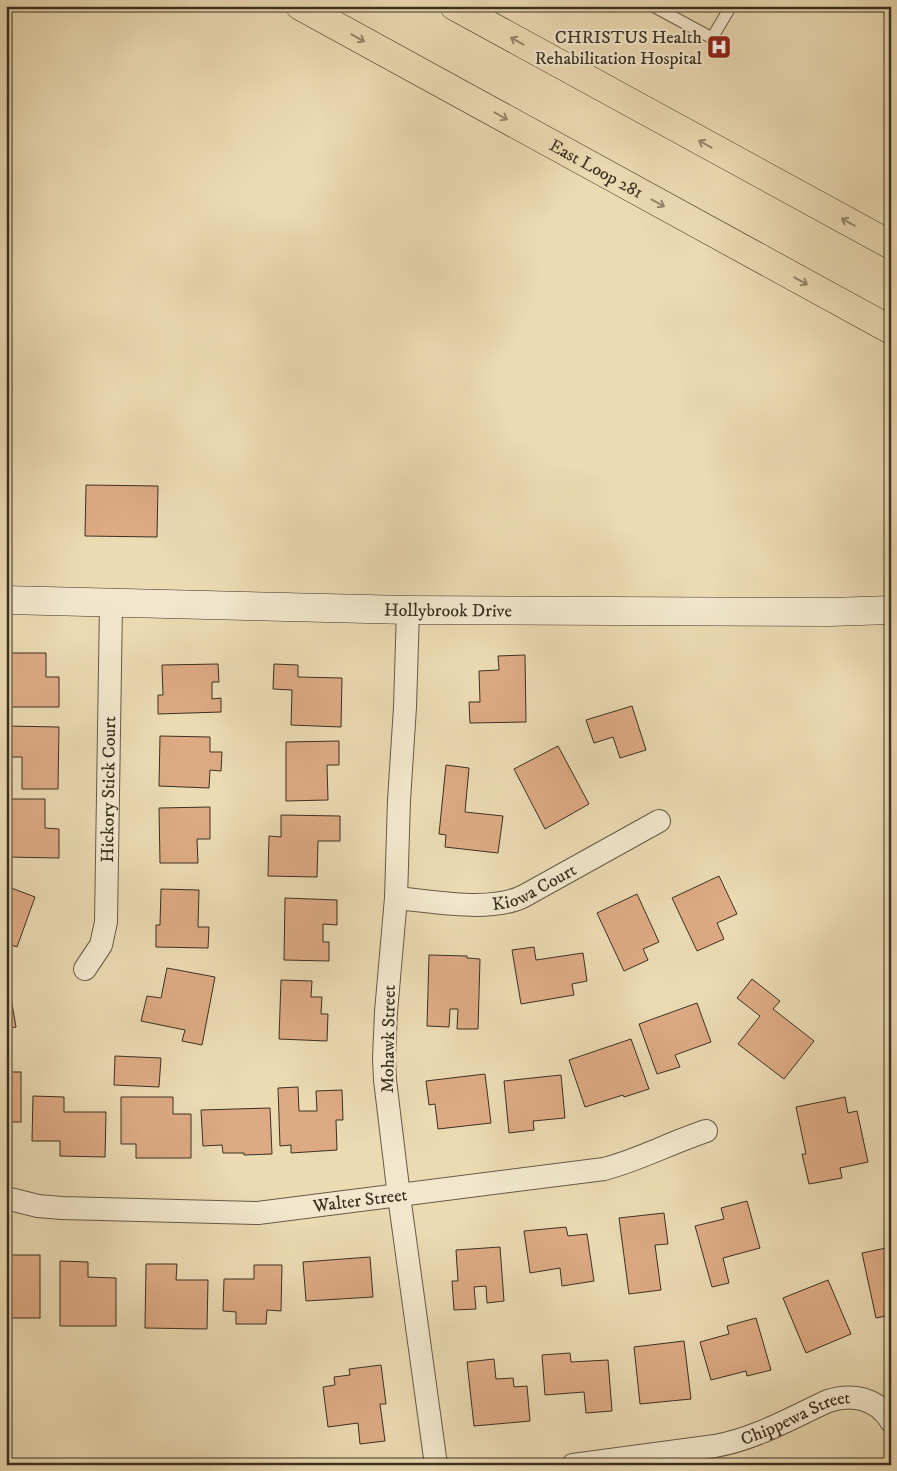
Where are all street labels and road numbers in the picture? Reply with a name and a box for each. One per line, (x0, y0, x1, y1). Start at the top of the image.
street label: East Loop 281 (545, 135, 647, 204)
street label: Hollybrook Drive (384, 599, 512, 622)
street label: Hickory Stick Court (97, 716, 121, 863)
street label: Kiowa Court (491, 859, 581, 916)
street label: Mohawk Street (377, 984, 401, 1093)
street label: Walter Street (311, 1184, 409, 1218)
street label: Chippewa Street (738, 1387, 851, 1451)

